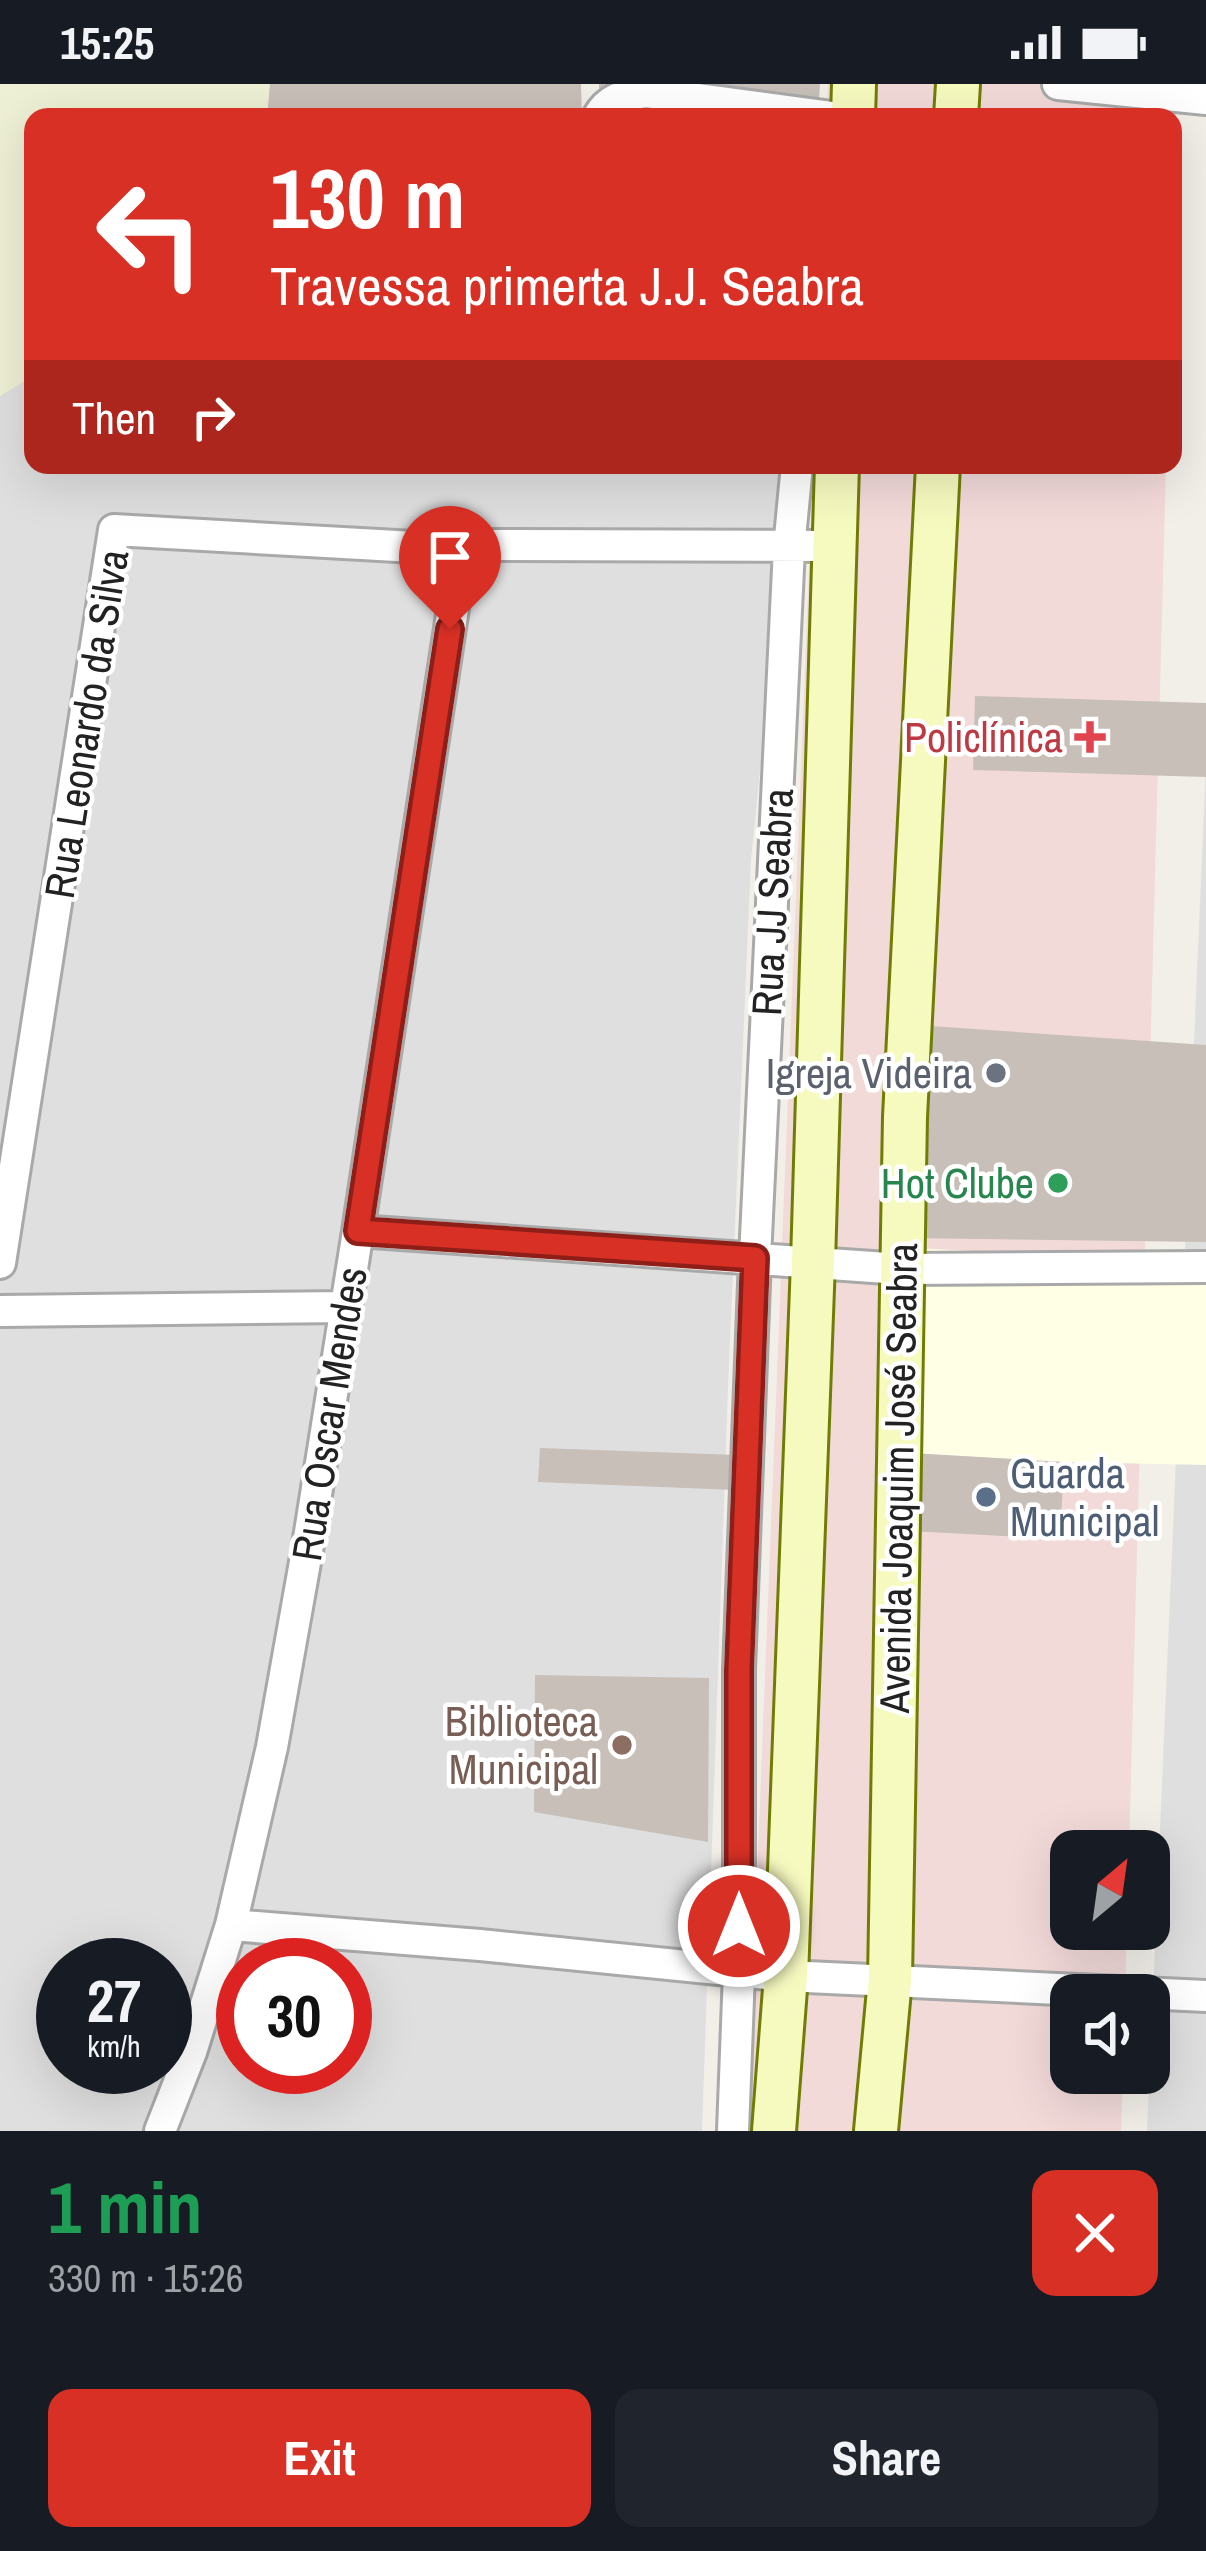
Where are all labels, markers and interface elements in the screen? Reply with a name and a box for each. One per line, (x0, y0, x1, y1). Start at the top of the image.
text: 15:25 (60, 12, 154, 73)
text: 130 m (270, 141, 465, 254)
icon: left (72, 156, 228, 312)
text: Travessa primerta J.J. Seabra (270, 249, 864, 322)
icon: right (180, 384, 246, 450)
text: Then (72, 387, 156, 448)
pin (399, 506, 501, 629)
icon: arrive (417, 524, 483, 590)
street label: Rua Leonardo da Silva (31, 546, 141, 902)
place label: Policlínica (904, 709, 1063, 765)
marker: Policlínica (1074, 721, 1106, 753)
street label: Rua JJ Seabra (738, 787, 806, 1017)
place label: Igreja Videira (766, 1045, 972, 1101)
marker: Igreja Videira (983, 1060, 1009, 1086)
place label: Hot Clube (881, 1155, 1034, 1211)
marker: Hot Clube (1045, 1170, 1071, 1196)
street label: Avenida Joaquim José Seabra (866, 1242, 930, 1715)
street label: Rua Oscar Mendes (278, 1263, 380, 1565)
place label: Guarda Municipal (1010, 1445, 1159, 1549)
marker: Guarda Municipal (973, 1484, 999, 1510)
place label: Biblioteca Municipal (445, 1693, 598, 1797)
marker: Biblioteca Municipal (609, 1732, 635, 1758)
north arrow (1050, 1830, 1170, 1950)
map controls (1050, 1830, 1170, 2094)
position arrow (676, 1863, 802, 1989)
speed limit sign: 30 (216, 1938, 372, 2094)
text: 27 (87, 1960, 141, 2041)
button: sound (1050, 1974, 1170, 2094)
text: km/h (87, 2026, 141, 2066)
text: 1 min (48, 2158, 202, 2255)
button: close (1032, 2170, 1158, 2296)
text: 330 m · 15:26 (48, 2252, 244, 2304)
button: Exit (48, 2389, 591, 2527)
button: Share (615, 2389, 1158, 2527)

